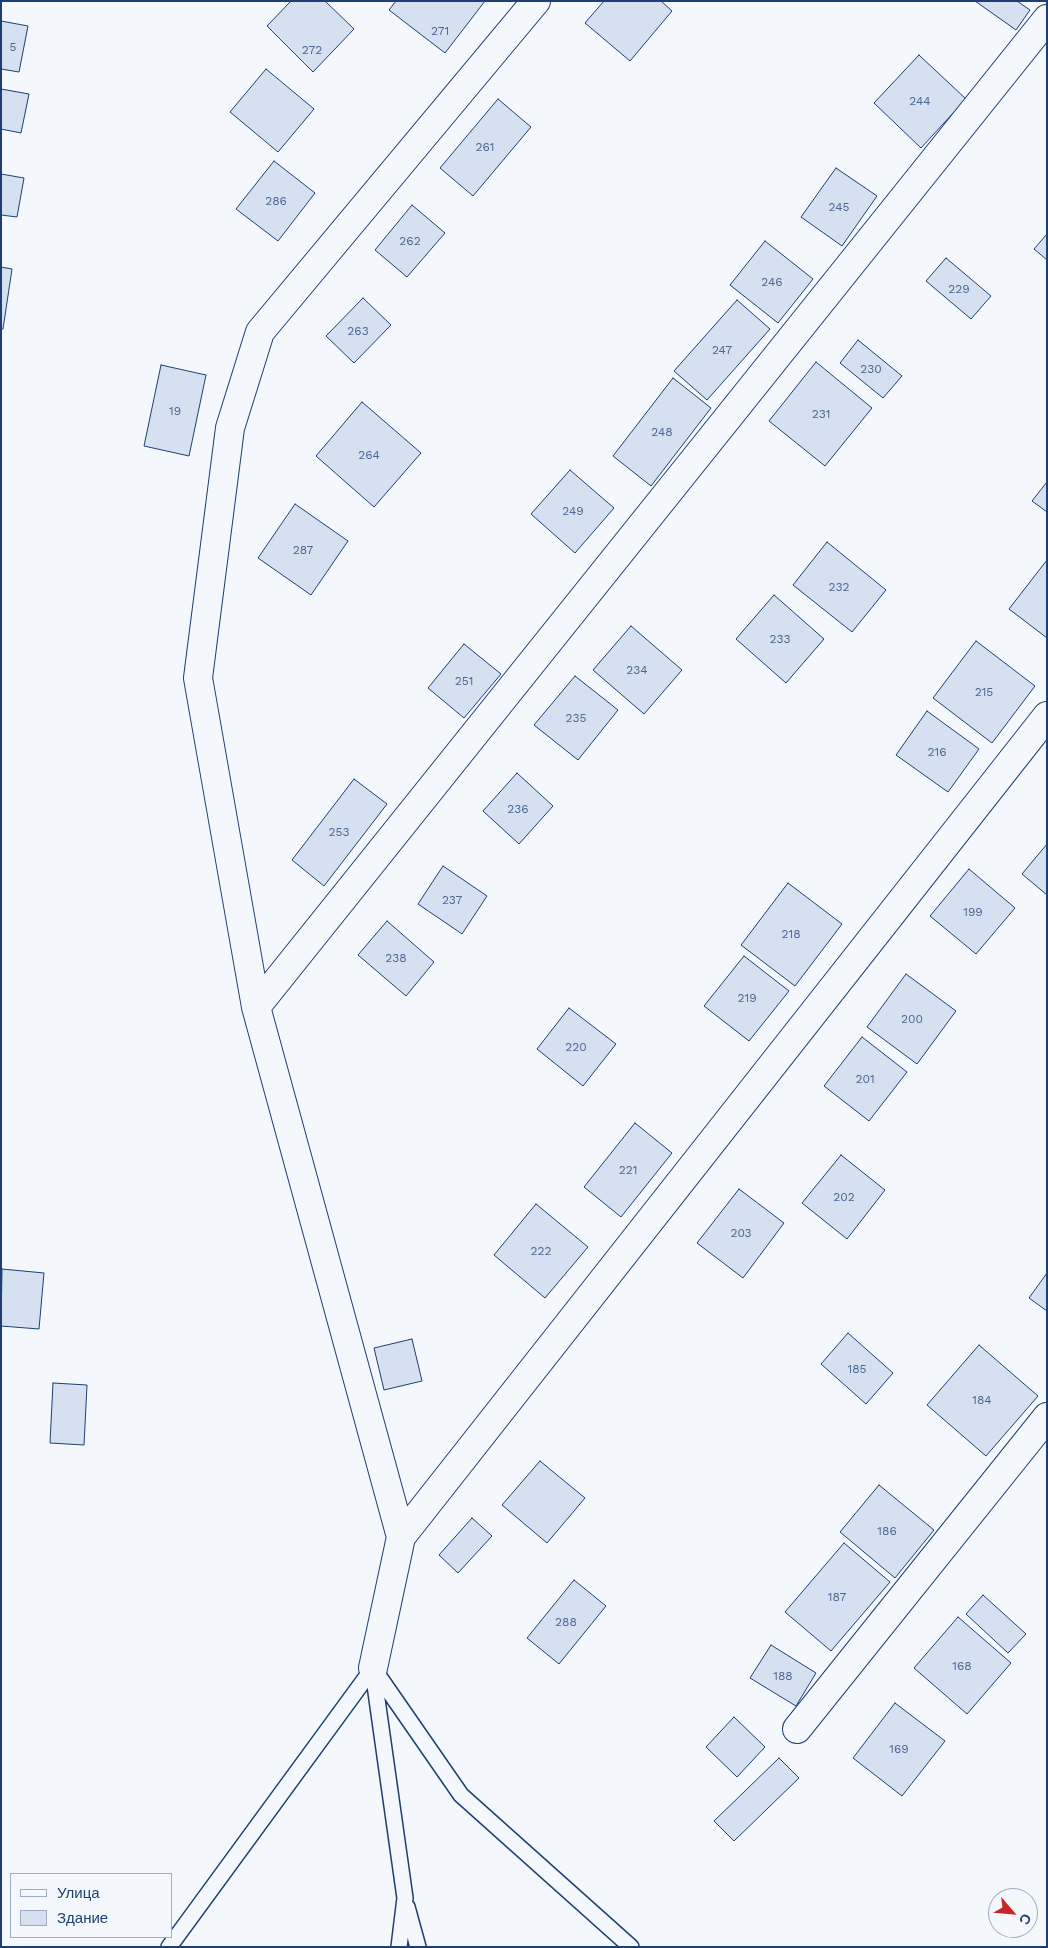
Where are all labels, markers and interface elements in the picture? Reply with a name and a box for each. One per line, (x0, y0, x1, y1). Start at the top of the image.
house number: 271 (431, 24, 449, 38)
house number: 5 (10, 40, 16, 54)
house number: 272 (302, 43, 322, 57)
house number: 244 (909, 94, 931, 108)
house number: 261 (476, 140, 494, 154)
house number: 286 (265, 194, 287, 208)
house number: 245 (829, 200, 849, 214)
house number: 262 (399, 234, 421, 248)
house number: 246 (761, 275, 783, 289)
house number: 229 (948, 282, 970, 296)
house number: 263 (347, 324, 369, 338)
house number: 247 (712, 343, 732, 357)
house number: 230 (860, 362, 882, 376)
house number: 19 (169, 404, 181, 418)
house number: 231 (812, 407, 830, 421)
house number: 248 (651, 425, 673, 439)
house number: 264 (358, 448, 380, 462)
house number: 249 (562, 504, 584, 518)
house number: 287 (293, 543, 313, 557)
house number: 232 (829, 580, 849, 594)
house number: 233 (770, 632, 790, 646)
house number: 234 (626, 663, 648, 677)
house number: 251 (455, 674, 473, 688)
house number: 215 (975, 685, 993, 699)
house number: 235 (566, 711, 586, 725)
house number: 216 (928, 745, 946, 759)
house number: 236 (507, 802, 529, 816)
house number: 253 (329, 825, 349, 839)
house number: 237 (442, 893, 462, 907)
house number: 199 (963, 905, 983, 919)
house number: 218 (781, 927, 801, 941)
house number: 238 (385, 951, 407, 965)
house number: 219 (737, 991, 757, 1005)
house number: 200 (901, 1012, 923, 1026)
house number: 220 (565, 1040, 587, 1054)
house number: 201 (855, 1072, 875, 1086)
house number: 221 (619, 1163, 637, 1177)
house number: 202 (833, 1190, 855, 1204)
house number: 203 (730, 1226, 752, 1240)
house number: 222 (531, 1244, 551, 1258)
house number: 185 (847, 1362, 867, 1376)
house number: 184 (972, 1393, 992, 1407)
house number: 186 (877, 1524, 897, 1538)
house number: 187 (828, 1590, 846, 1604)
house number: 288 (555, 1615, 577, 1629)
house number: 168 (952, 1659, 972, 1673)
house number: 188 (773, 1669, 793, 1683)
house number: 169 (889, 1742, 909, 1756)
legend (10, 1873, 172, 1938)
text: Улица (57, 1884, 100, 1902)
north arrow (988, 1888, 1038, 1938)
text: Здание (57, 1909, 108, 1927)
text: С (1016, 1911, 1035, 1927)

